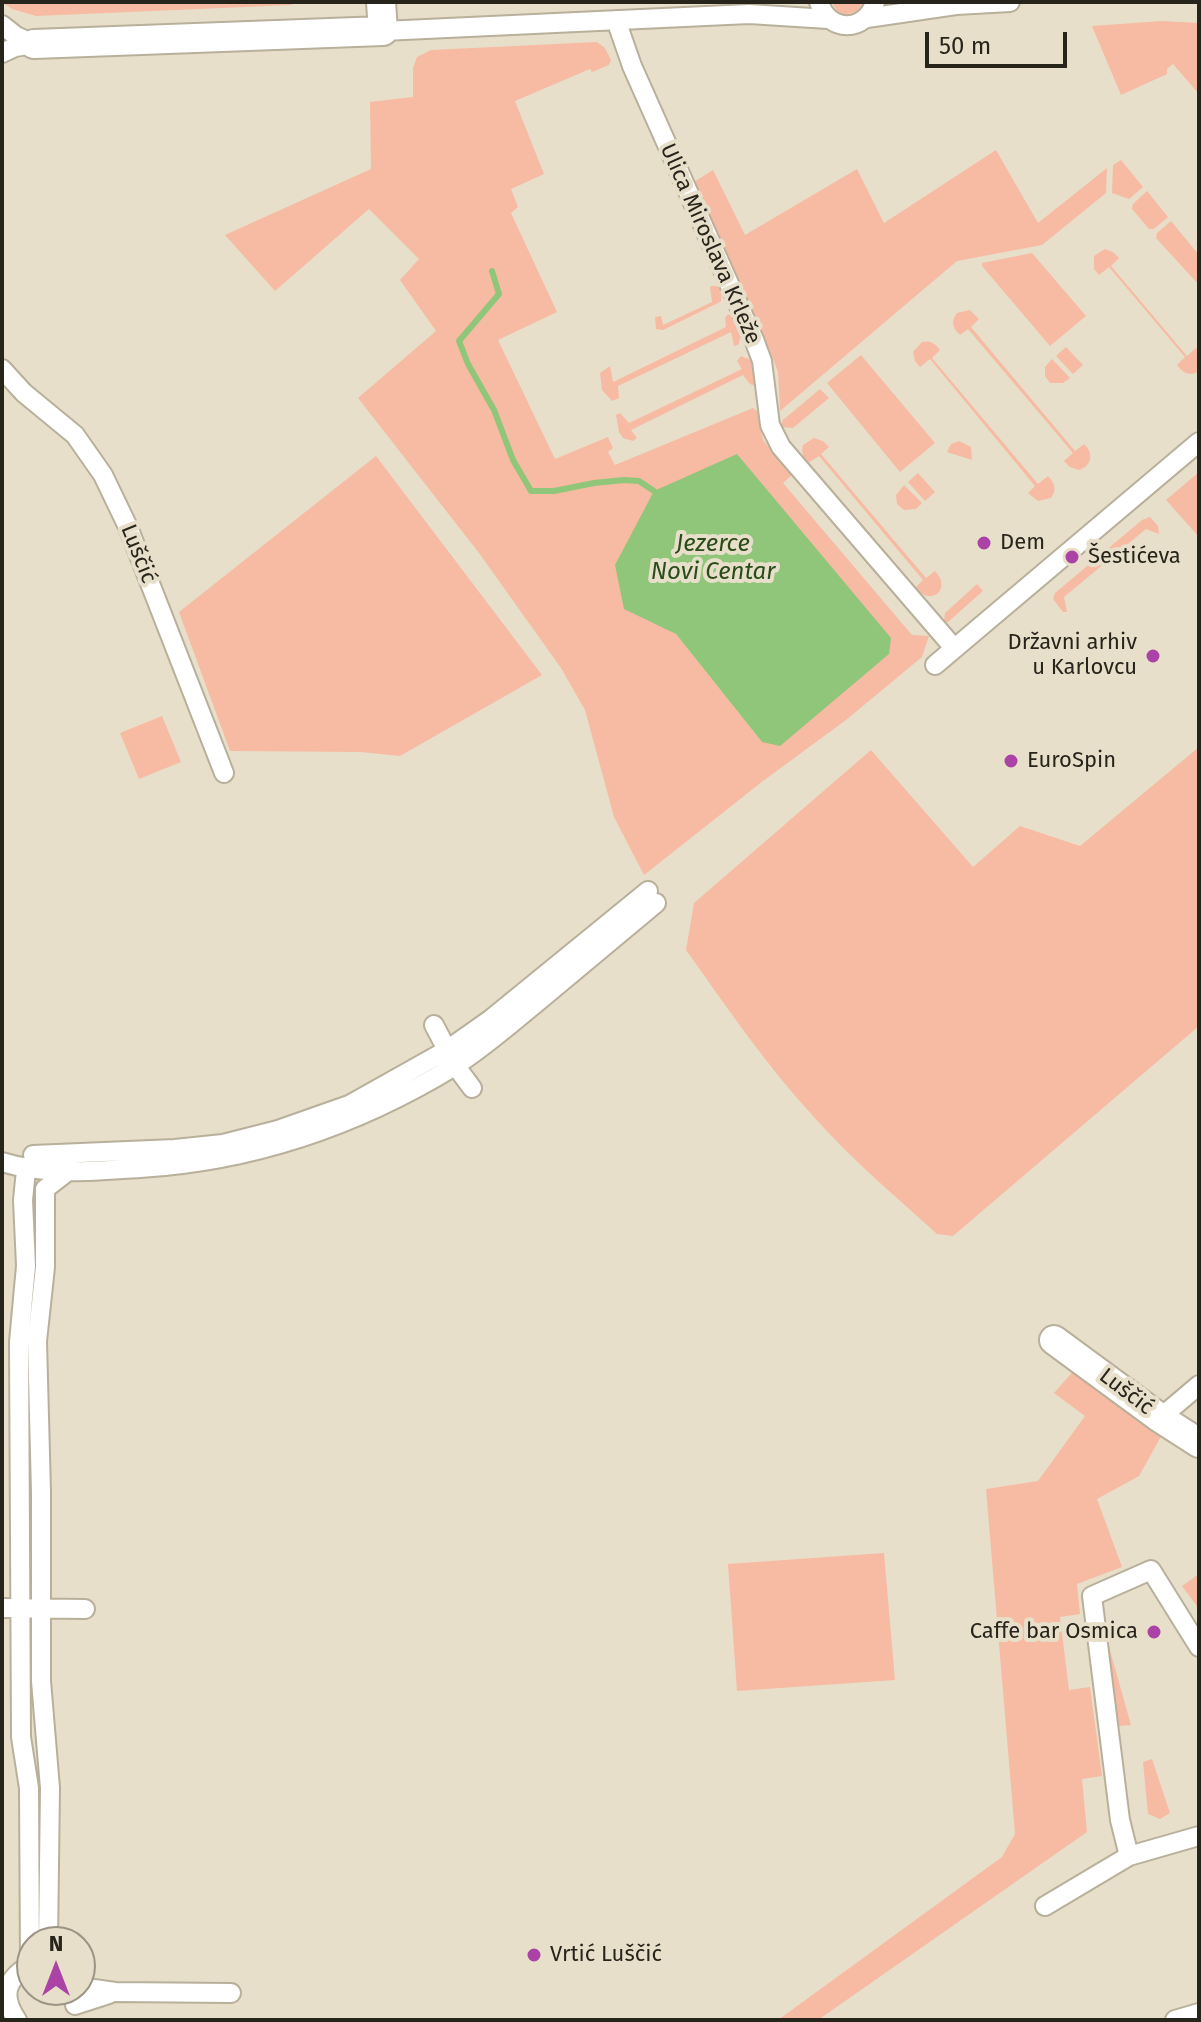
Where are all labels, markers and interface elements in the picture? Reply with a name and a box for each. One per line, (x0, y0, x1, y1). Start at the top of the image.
scale bar (929, 16, 1071, 66)
text: 50 m (939, 32, 991, 60)
street label: Ulica Miroslava Krleže (654, 140, 766, 348)
street label: Luščić (114, 521, 162, 587)
water label: Jezerce Novi Centar (651, 530, 775, 586)
place label: Dem (1000, 530, 1045, 556)
marker: Dem (975, 534, 993, 552)
place label: Šestićeva (1088, 544, 1181, 570)
marker: Šestićeva (1063, 548, 1081, 566)
place label: Državni arhiv u Karlovcu (1008, 630, 1137, 682)
marker: Državni arhiv u Karlovcu (1144, 647, 1162, 665)
place label: EuroSpin (1027, 748, 1116, 774)
marker: EuroSpin (1002, 752, 1020, 770)
street label: Luščić (1094, 1363, 1158, 1421)
place label: Caffe bar Osmica (970, 1619, 1138, 1645)
marker: Caffe bar Osmica (1145, 1623, 1163, 1641)
north arrow (16, 1926, 96, 2006)
text: N (49, 1930, 63, 1957)
place label: Vrtić Luščić (550, 1942, 662, 1968)
marker: Vrtić Luščić (525, 1946, 543, 1964)

